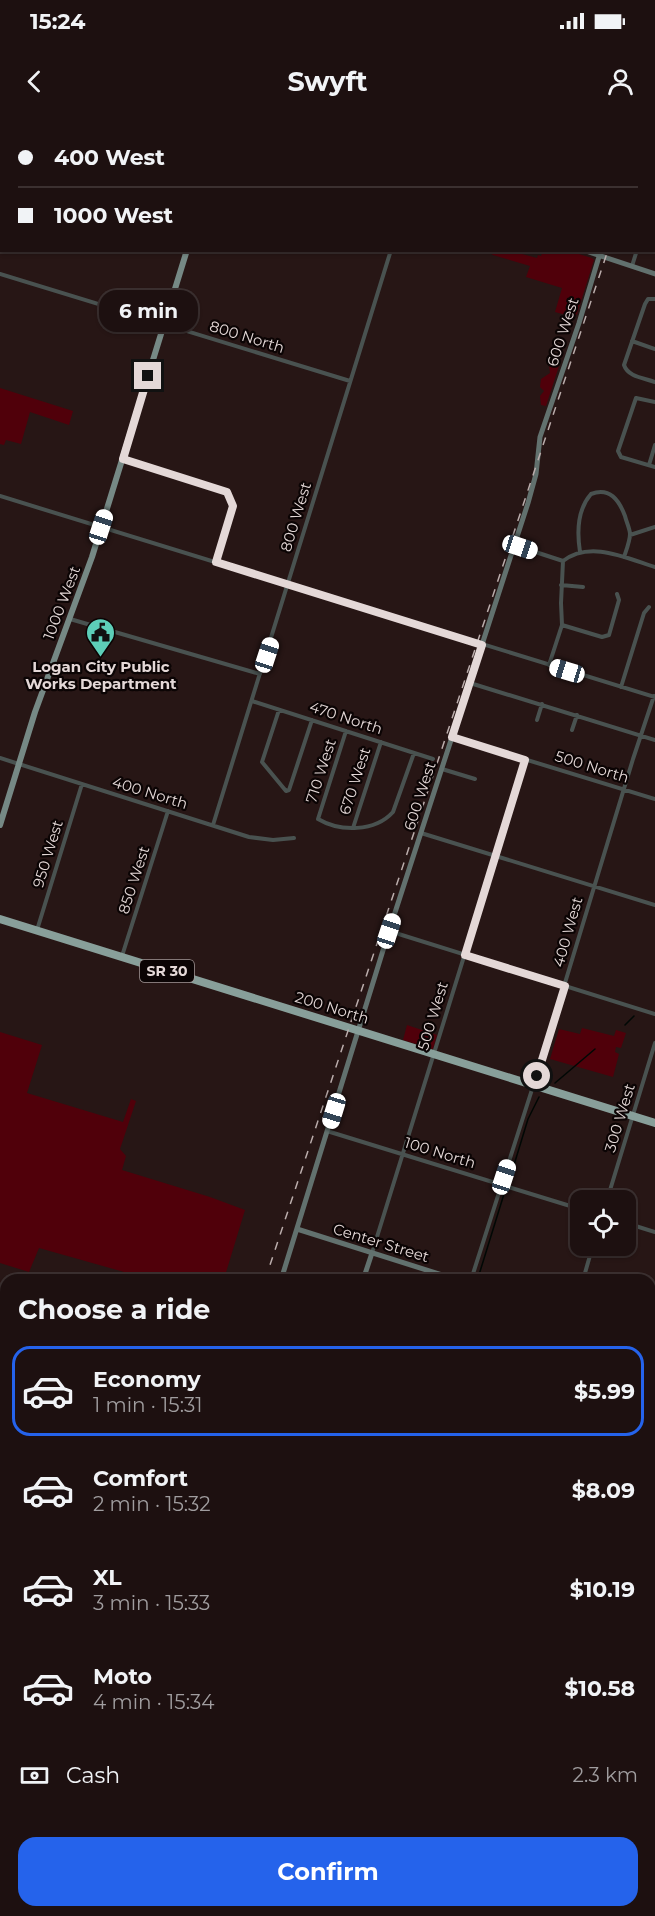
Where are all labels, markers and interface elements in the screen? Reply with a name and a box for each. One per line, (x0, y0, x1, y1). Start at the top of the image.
text: 15:24 (30, 8, 85, 35)
icon: back (18, 65, 51, 98)
text: Swyft (287, 65, 368, 98)
icon: person (604, 65, 637, 98)
text: 400 West (54, 144, 165, 171)
text: 1000 West (54, 202, 173, 229)
callout: 6 min (98, 289, 198, 331)
street label: 600 West (542, 295, 583, 369)
text: 6 min (119, 299, 178, 323)
street label: 800 North (207, 316, 287, 357)
route end (134, 362, 161, 389)
street label: 800 West (276, 480, 315, 554)
car (87, 507, 115, 547)
car (500, 533, 540, 561)
street label: 1000 West (39, 563, 84, 642)
public building icon: Logan City Public Works Department (85, 616, 117, 658)
car (253, 635, 281, 675)
place label: Logan City Public Works Department (25, 657, 177, 693)
car (547, 657, 587, 685)
street label: 470 North (307, 697, 385, 738)
street label: 710 West (301, 736, 340, 805)
street label: 670 West (335, 745, 374, 817)
street label: 500 North (553, 746, 631, 787)
street label: 600 West (399, 759, 440, 833)
street label: 400 North (110, 772, 190, 813)
street label: 950 West (28, 818, 67, 890)
street label: 850 West (114, 844, 153, 916)
street label: 400 West (548, 895, 587, 969)
car (375, 911, 403, 951)
road number: SR 30 (140, 960, 194, 982)
street label: 500 West (413, 979, 452, 1052)
street label: 200 North (293, 987, 371, 1028)
route start (523, 1062, 550, 1089)
street label: 300 West (600, 1081, 639, 1154)
car (320, 1091, 348, 1131)
street label: 100 North (402, 1133, 478, 1172)
car (490, 1157, 518, 1197)
map controls (570, 1190, 636, 1256)
button: locate (570, 1190, 636, 1256)
street label: Center Street (331, 1219, 432, 1266)
text: Choose a ride (18, 1293, 210, 1326)
icon: car (21, 1364, 75, 1418)
text: Economy (93, 1366, 201, 1393)
text: $5.99 (574, 1378, 635, 1405)
text: 1 min · 15:31 (93, 1393, 202, 1417)
icon: car (21, 1463, 75, 1517)
text: Comfort (93, 1465, 188, 1492)
text: $8.09 (572, 1477, 635, 1504)
text: 2 min · 15:32 (93, 1492, 211, 1516)
icon: car (21, 1562, 75, 1616)
text: XL (93, 1564, 122, 1591)
text: $10.19 (570, 1576, 635, 1603)
text: 3 min · 15:33 (93, 1591, 210, 1615)
icon: car (21, 1661, 75, 1715)
text: Moto (93, 1663, 152, 1690)
text: $10.58 (565, 1675, 635, 1702)
text: 4 min · 15:34 (93, 1690, 214, 1714)
icon: cash (18, 1759, 51, 1792)
text: Cash (66, 1762, 120, 1789)
text: 2.3 km (572, 1763, 638, 1787)
button: Confirm (18, 1837, 638, 1906)

